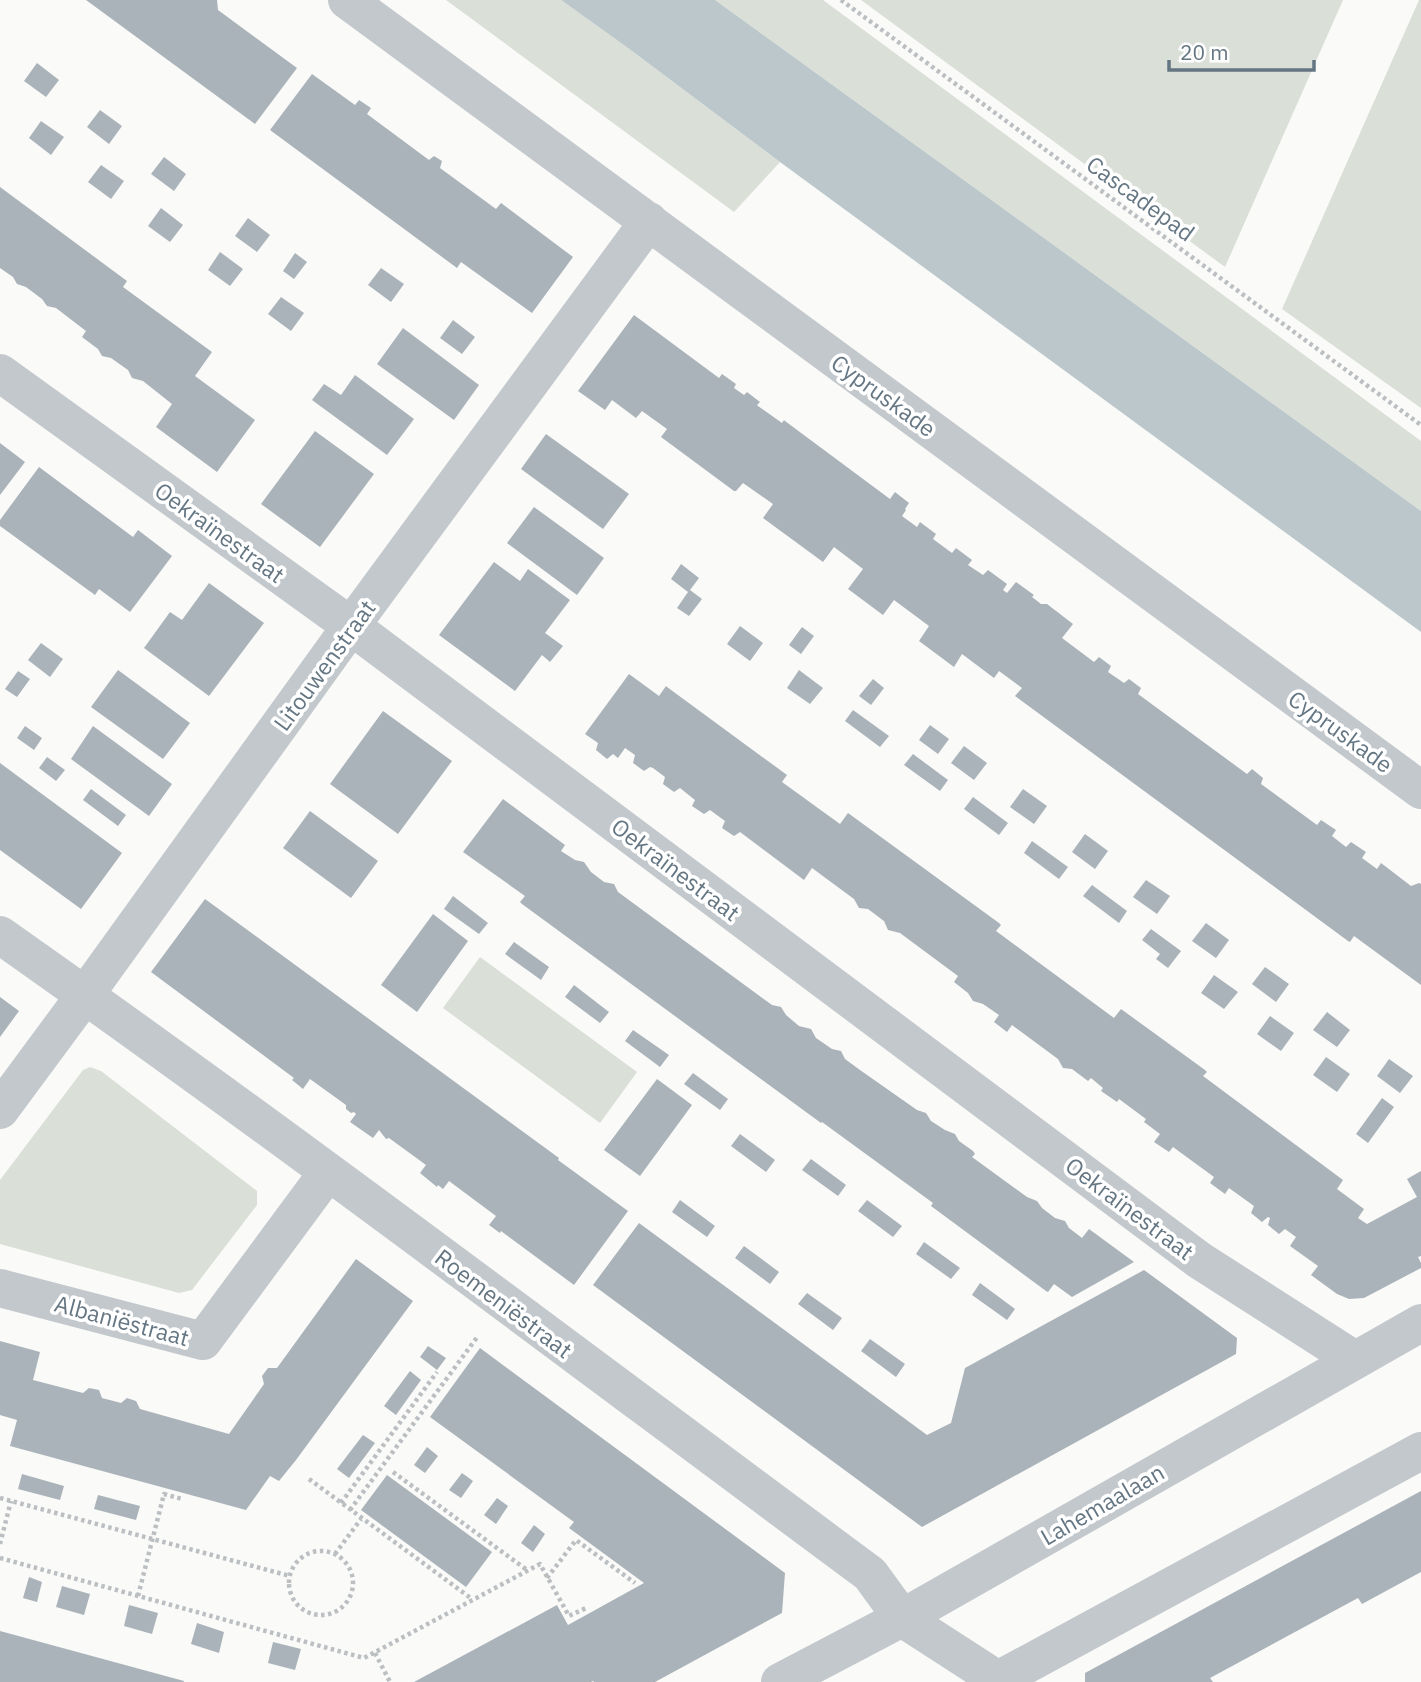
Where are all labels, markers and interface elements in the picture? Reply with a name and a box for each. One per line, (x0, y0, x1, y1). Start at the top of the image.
scale bar (1169, 28, 1314, 72)
text: 20 m (1180, 38, 1229, 66)
street label: Cascadepad (1081, 149, 1201, 247)
street label: Cypruskade (826, 347, 942, 443)
street label: Oekraïnestraat (149, 475, 291, 589)
street label: Litouwenstraat (266, 594, 382, 736)
street label: Cypruskade (1283, 683, 1399, 779)
street label: Oekraïnestraat (606, 811, 746, 927)
street label: Oekraïnestraat (1060, 1150, 1200, 1266)
street label: Roemeniëstraat (429, 1242, 579, 1364)
street label: Albaniëstraat (51, 1288, 193, 1352)
street label: Lahemaalaan (1035, 1457, 1169, 1551)

